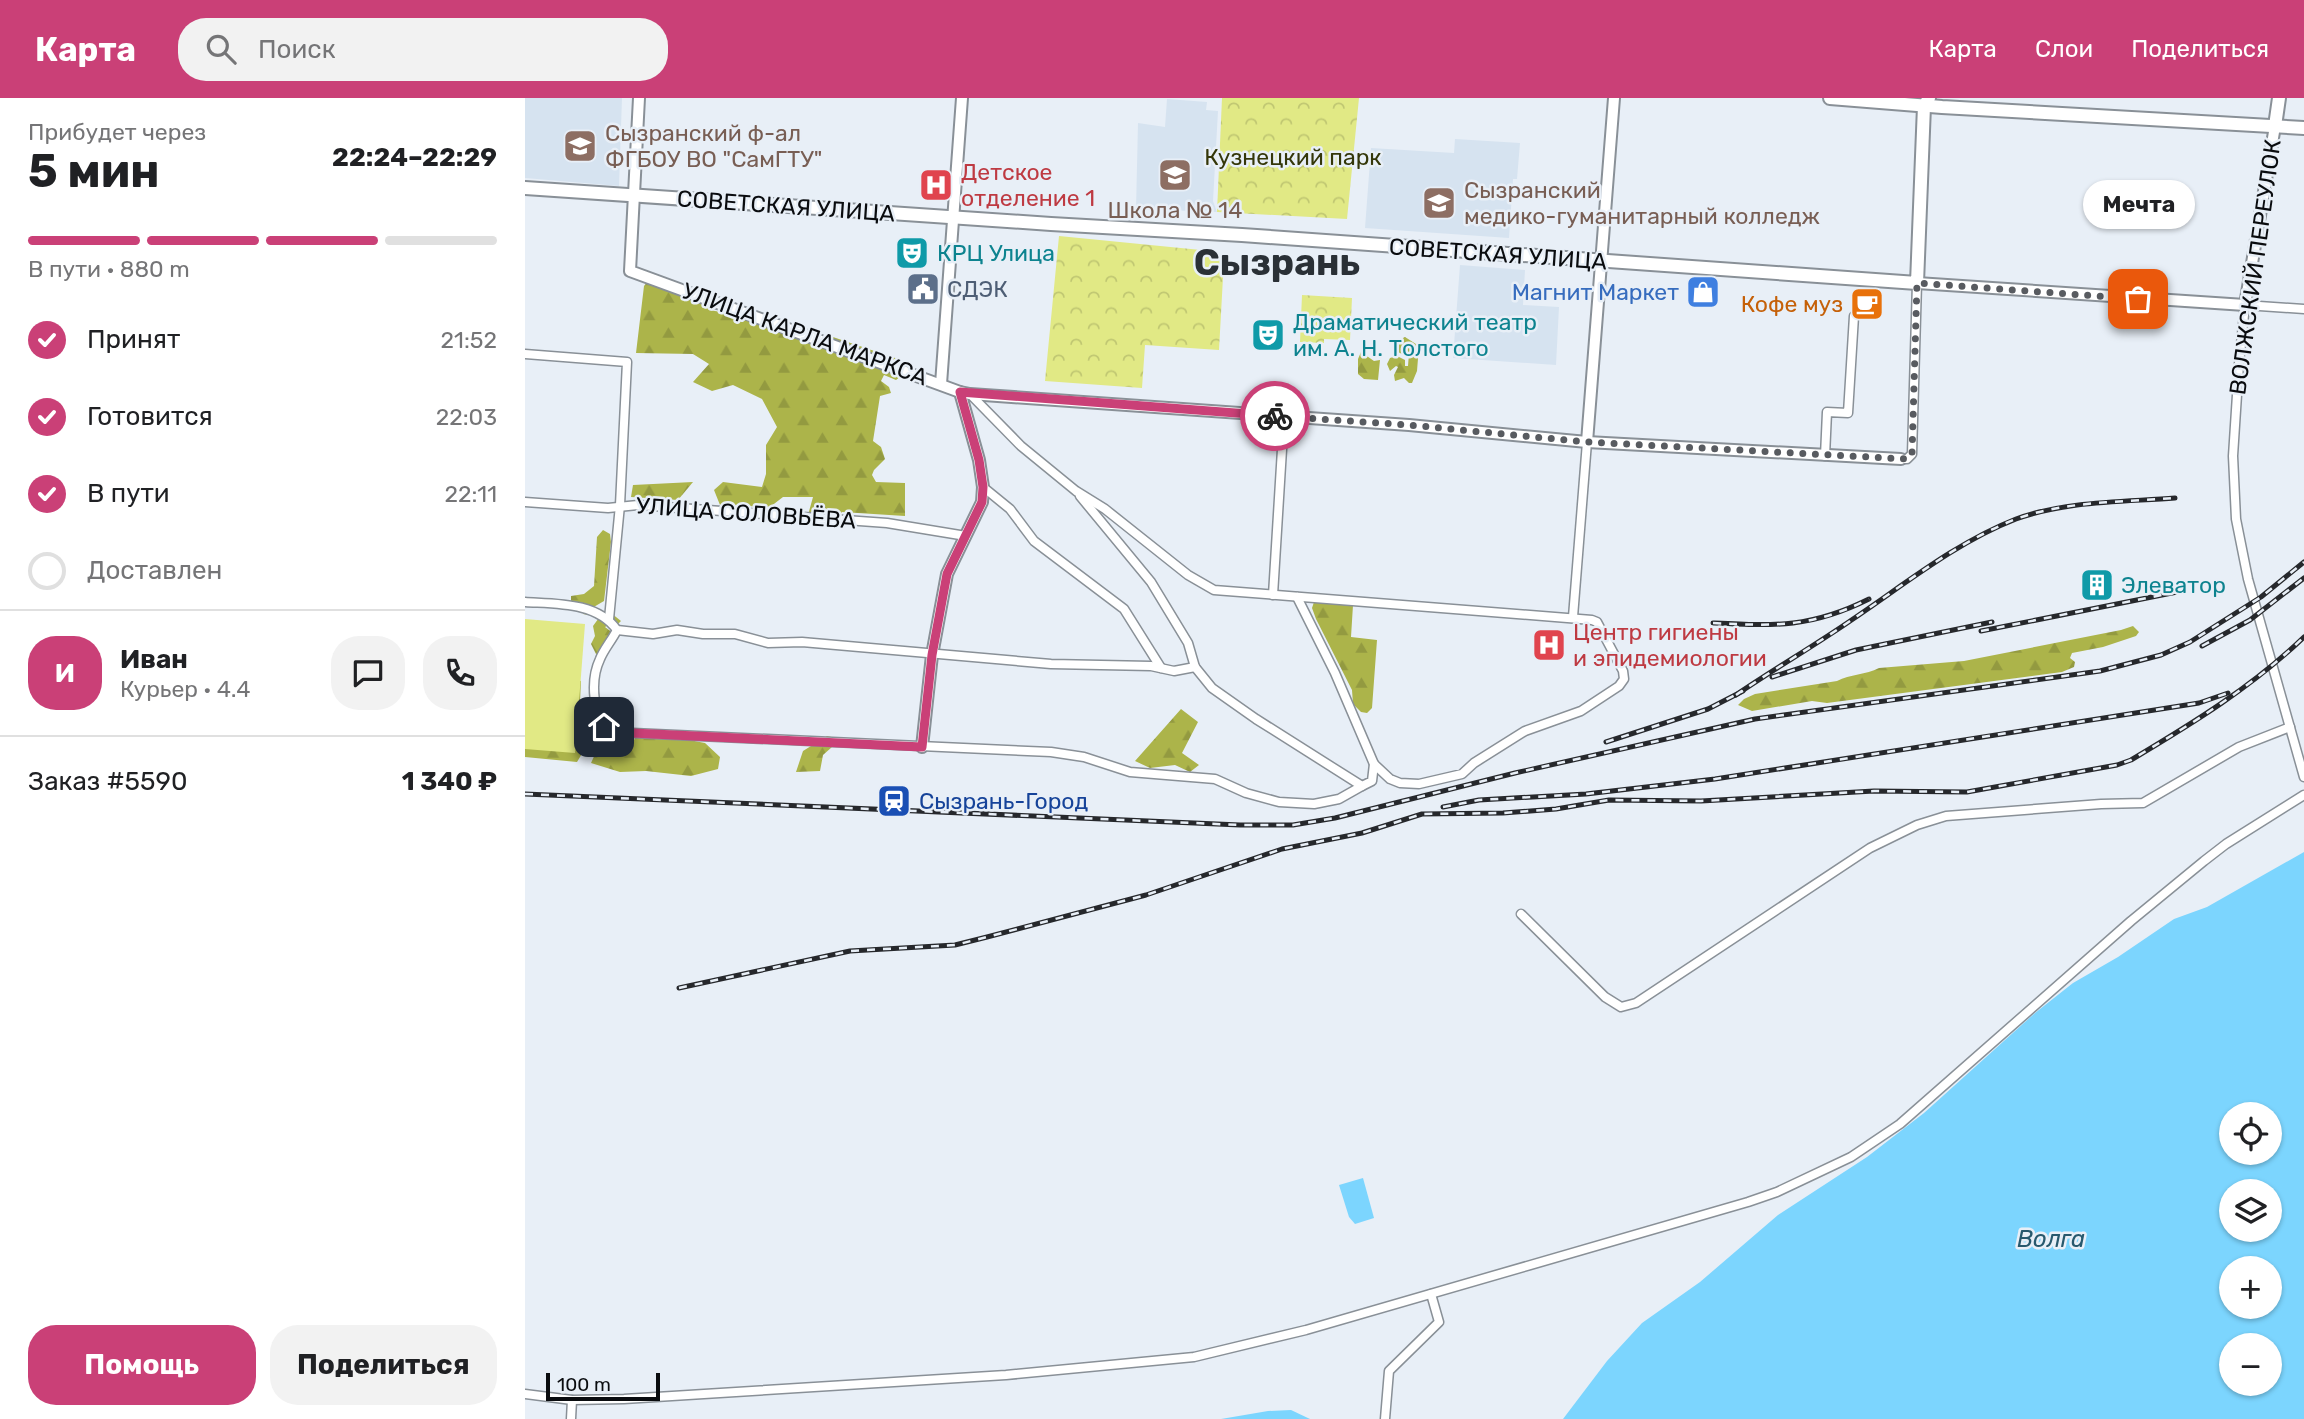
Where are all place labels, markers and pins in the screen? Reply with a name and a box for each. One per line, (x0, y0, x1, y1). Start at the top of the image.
place label: Сызранский ф-ал ФГБОУ ВО "СамГТУ" (605, 119, 822, 173)
school or university icon: Сызранский ф-ал ФГБОУ ВО "СамГТУ" (561, 127, 599, 165)
school or university icon: Школа № 14 (1156, 156, 1194, 194)
place label: Детское отделение 1 (961, 158, 1095, 212)
hospital icon: Детское отделение 1 (917, 166, 955, 204)
place label: Сызранский медико-гуманитарный колледж (1464, 176, 1820, 230)
callout: Мечта (2082, 180, 2194, 229)
school or university icon: Сызранский медико-гуманитарный колледж (1420, 184, 1458, 222)
place label: Школа № 14 (1108, 196, 1242, 224)
theatre icon: КРЦ Улица (893, 234, 931, 272)
place label: КРЦ Улица (937, 239, 1055, 267)
pin (2108, 269, 2168, 329)
public building icon: СДЭК (904, 270, 942, 308)
shop icon: Магнит Маркет (1684, 273, 1722, 311)
place label: СДЭК (947, 275, 1008, 303)
place label: Магнит Маркет (1512, 278, 1679, 306)
cafe icon: Кофе муз (1848, 285, 1886, 323)
place label: Кофе муз (1741, 290, 1843, 318)
place label: Драматический театр им. А. Н. Толстого (1293, 308, 1537, 362)
theatre icon: Драматический театр им. А. Н. Толстого (1249, 316, 1287, 354)
building icon: Элеватор (2078, 566, 2116, 604)
place label: Элеватор (2121, 571, 2226, 599)
place label: Центр гигиены и эпидемиологии (1573, 618, 1767, 672)
hospital icon: Центр гигиены и эпидемиологии (1530, 626, 1568, 664)
pin (574, 697, 634, 757)
station icon: Сызрань-Город (875, 782, 913, 820)
place label: Сызрань-Город (919, 787, 1089, 815)

